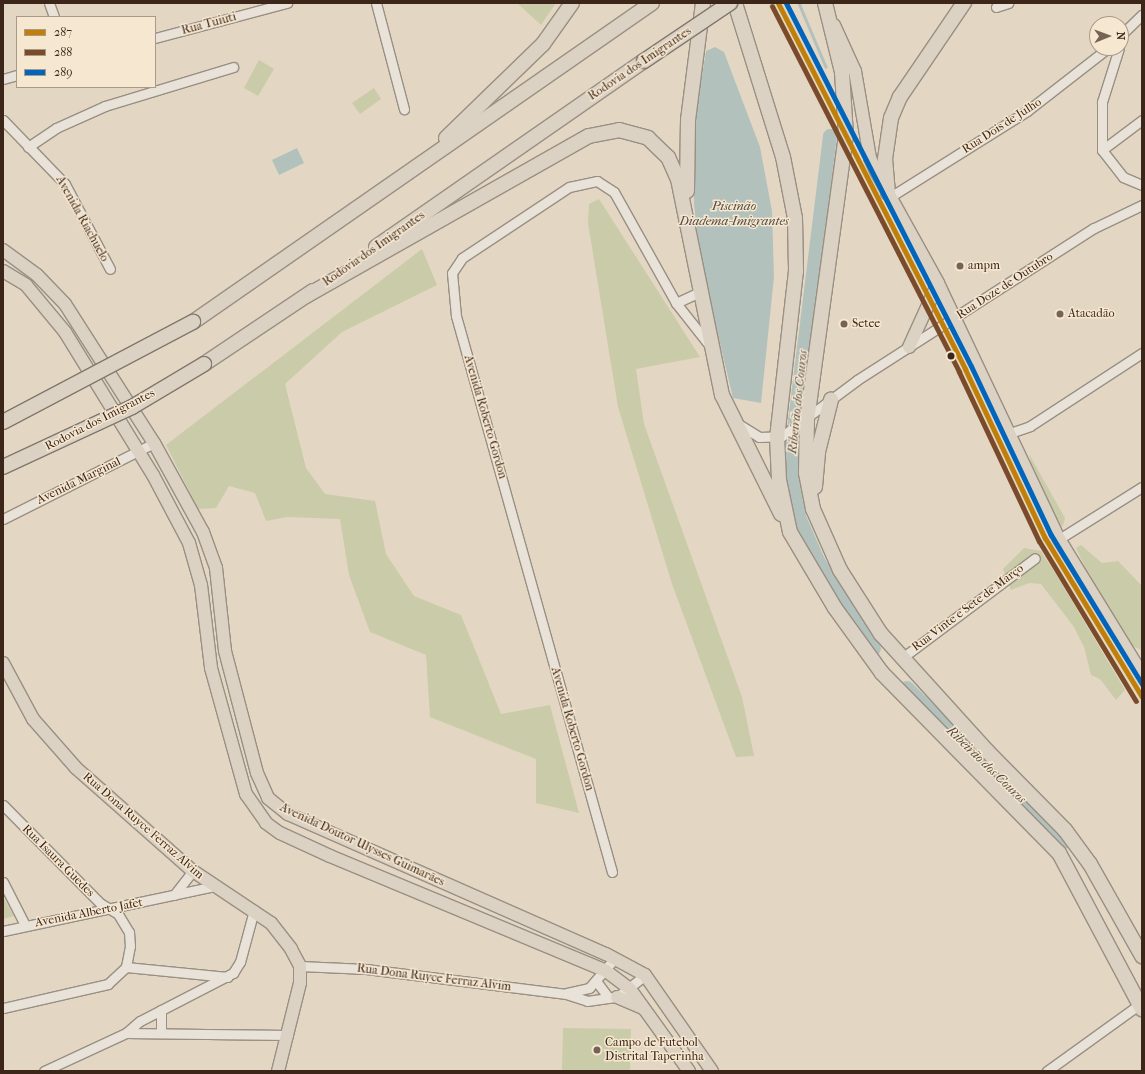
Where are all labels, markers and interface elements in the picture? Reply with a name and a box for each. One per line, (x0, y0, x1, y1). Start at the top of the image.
street label: Rua Tuiuti (180, 10, 238, 38)
legend (16, 16, 156, 88)
north arrow (1089, 16, 1129, 56)
street label: Rodovia dos Imigrantes (586, 24, 694, 104)
text: 287 (54, 25, 72, 39)
text: N (1114, 31, 1127, 40)
text: 288 (54, 45, 72, 59)
text: 289 (54, 65, 73, 79)
street label: Rua Dois de Julho (960, 95, 1044, 157)
street label: Avenida Riachuelo (52, 174, 112, 264)
water label: Piscinão Diadema-Imigrantes (679, 199, 789, 230)
street label: Rodovia dos Imigrantes (320, 208, 428, 290)
street label: Rua Doze de Outubro (954, 249, 1056, 323)
place label: ampm (968, 259, 1000, 273)
marker: ampm (955, 261, 965, 271)
place label: Atacadão (1068, 307, 1115, 321)
marker: Atacadão (1055, 309, 1065, 319)
place label: Setee (852, 317, 880, 331)
marker: Setee (839, 319, 849, 329)
water label: Ribeirão dos Couros (785, 349, 811, 455)
unlabelled marker (946, 351, 956, 361)
street label: Avenida Roberto Gordon (460, 353, 510, 481)
street label: Rodovia dos Imigrantes (43, 386, 157, 454)
street label: Avenida Marginal (35, 454, 123, 508)
street label: Rua Vinte e Sete de Março (909, 561, 1027, 655)
street label: Avenida Roberto Gordon (547, 665, 597, 793)
water label: Ribeirão dos Couros (943, 723, 1029, 807)
street label: Rua Dona Ruyce Ferraz Alvim (80, 770, 206, 882)
street label: Avenida Doutor Ulysses Guimarães (277, 800, 447, 890)
street label: Rua Isaura Guedes (19, 822, 97, 900)
street label: Avenida Alberto Jafet (34, 895, 144, 931)
street label: Rua Dona Ruyce Ferraz Alvim (356, 961, 512, 995)
place label: Campo de Futebol Distrital Taperinha (605, 1036, 704, 1064)
marker: Campo de Futebol Distrital Taperinha (592, 1045, 602, 1055)

